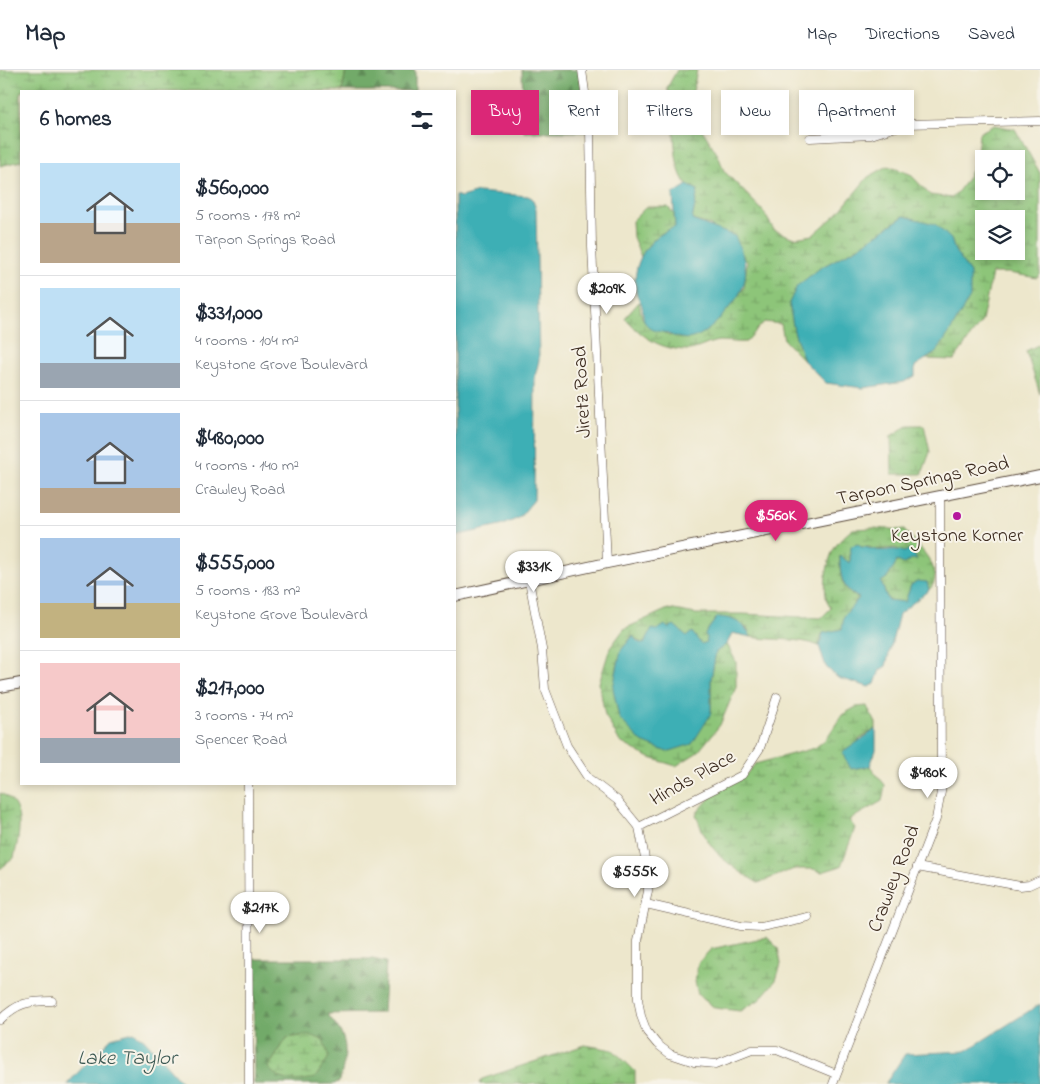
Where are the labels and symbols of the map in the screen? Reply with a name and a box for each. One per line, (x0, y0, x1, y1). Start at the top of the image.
pin: $209K (572, 272, 642, 315)
street label: Jiretz Road (566, 345, 600, 439)
street label: Tarpon Springs Road (834, 450, 1012, 515)
pin: $560K (741, 500, 811, 542)
marker: Keystone Korner (951, 510, 963, 522)
place label: Keystone Korner (891, 522, 1024, 551)
pin: $331K (499, 550, 569, 593)
street label: Hinds Place (645, 744, 741, 814)
pin: $480K (893, 756, 963, 799)
street label: Crawley Road (861, 821, 929, 937)
pin: $555K (600, 856, 670, 898)
pin: $217K (225, 892, 295, 934)
water label: Lake Taylor (78, 1044, 179, 1074)

